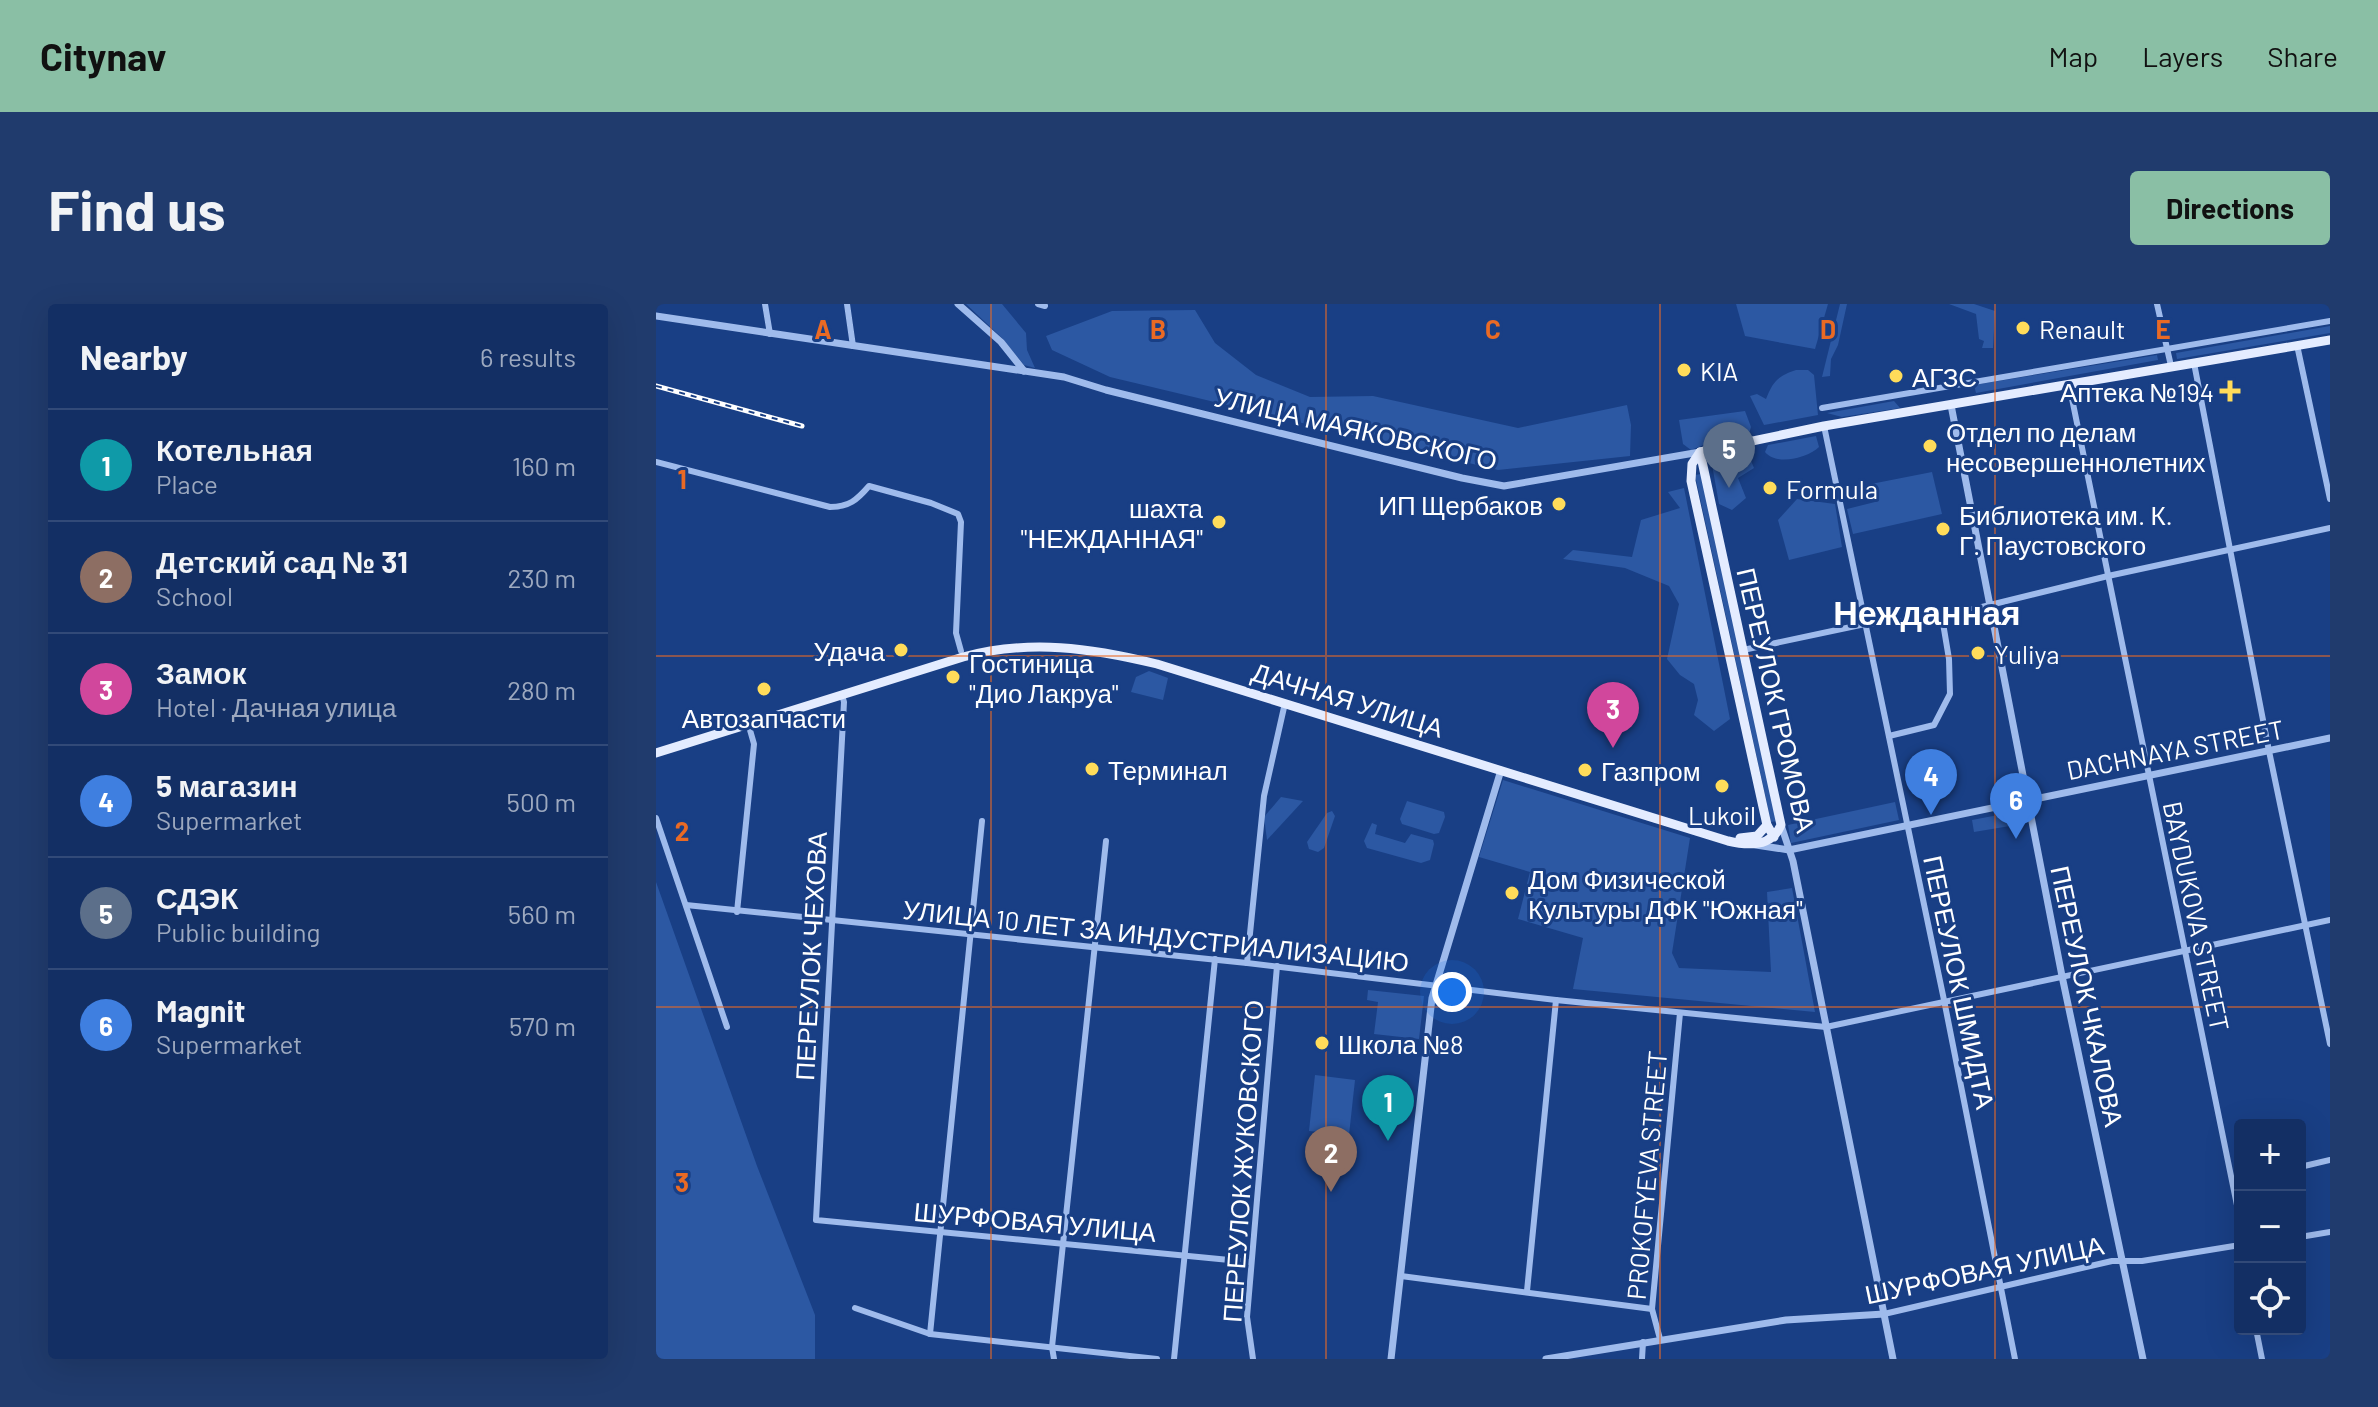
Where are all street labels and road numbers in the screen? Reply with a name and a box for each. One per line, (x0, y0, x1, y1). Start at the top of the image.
street label: УЛИЦА МАЯКОВСКОГО (1212, 380, 1500, 476)
street label: ПЕРЕУЛОК ГРОМОВА (1731, 565, 1823, 836)
street label: ДАЧНАЯ УЛИЦА (1249, 655, 1448, 743)
street label: DACHNAYA STREET (2064, 713, 2286, 785)
street label: BAYDUKOVA STREET (2158, 798, 2236, 1034)
street label: ПЕРЕУЛОК ЧЕХОВА (788, 830, 832, 1081)
street label: ПЕРЕУЛОК ШМИДТА (1918, 853, 2002, 1112)
street label: ПЕРЕУЛОК ЧКАЛОВА (2045, 863, 2131, 1130)
street label: УЛИЦА 10 ЛЕТ ЗА ИНДУСТРИАЛИЗАЦИЮ (902, 893, 1410, 977)
street label: ПЕРЕУЛОК ЖУКОВСКОГО (1215, 999, 1269, 1323)
street label: PROKOFYEVA STREET (1620, 1049, 1672, 1301)
street label: ШУРФОВАЯ УЛИЦА (913, 1195, 1158, 1247)
street label: ШУРФОВАЯ УЛИЦА (1862, 1228, 2107, 1309)

